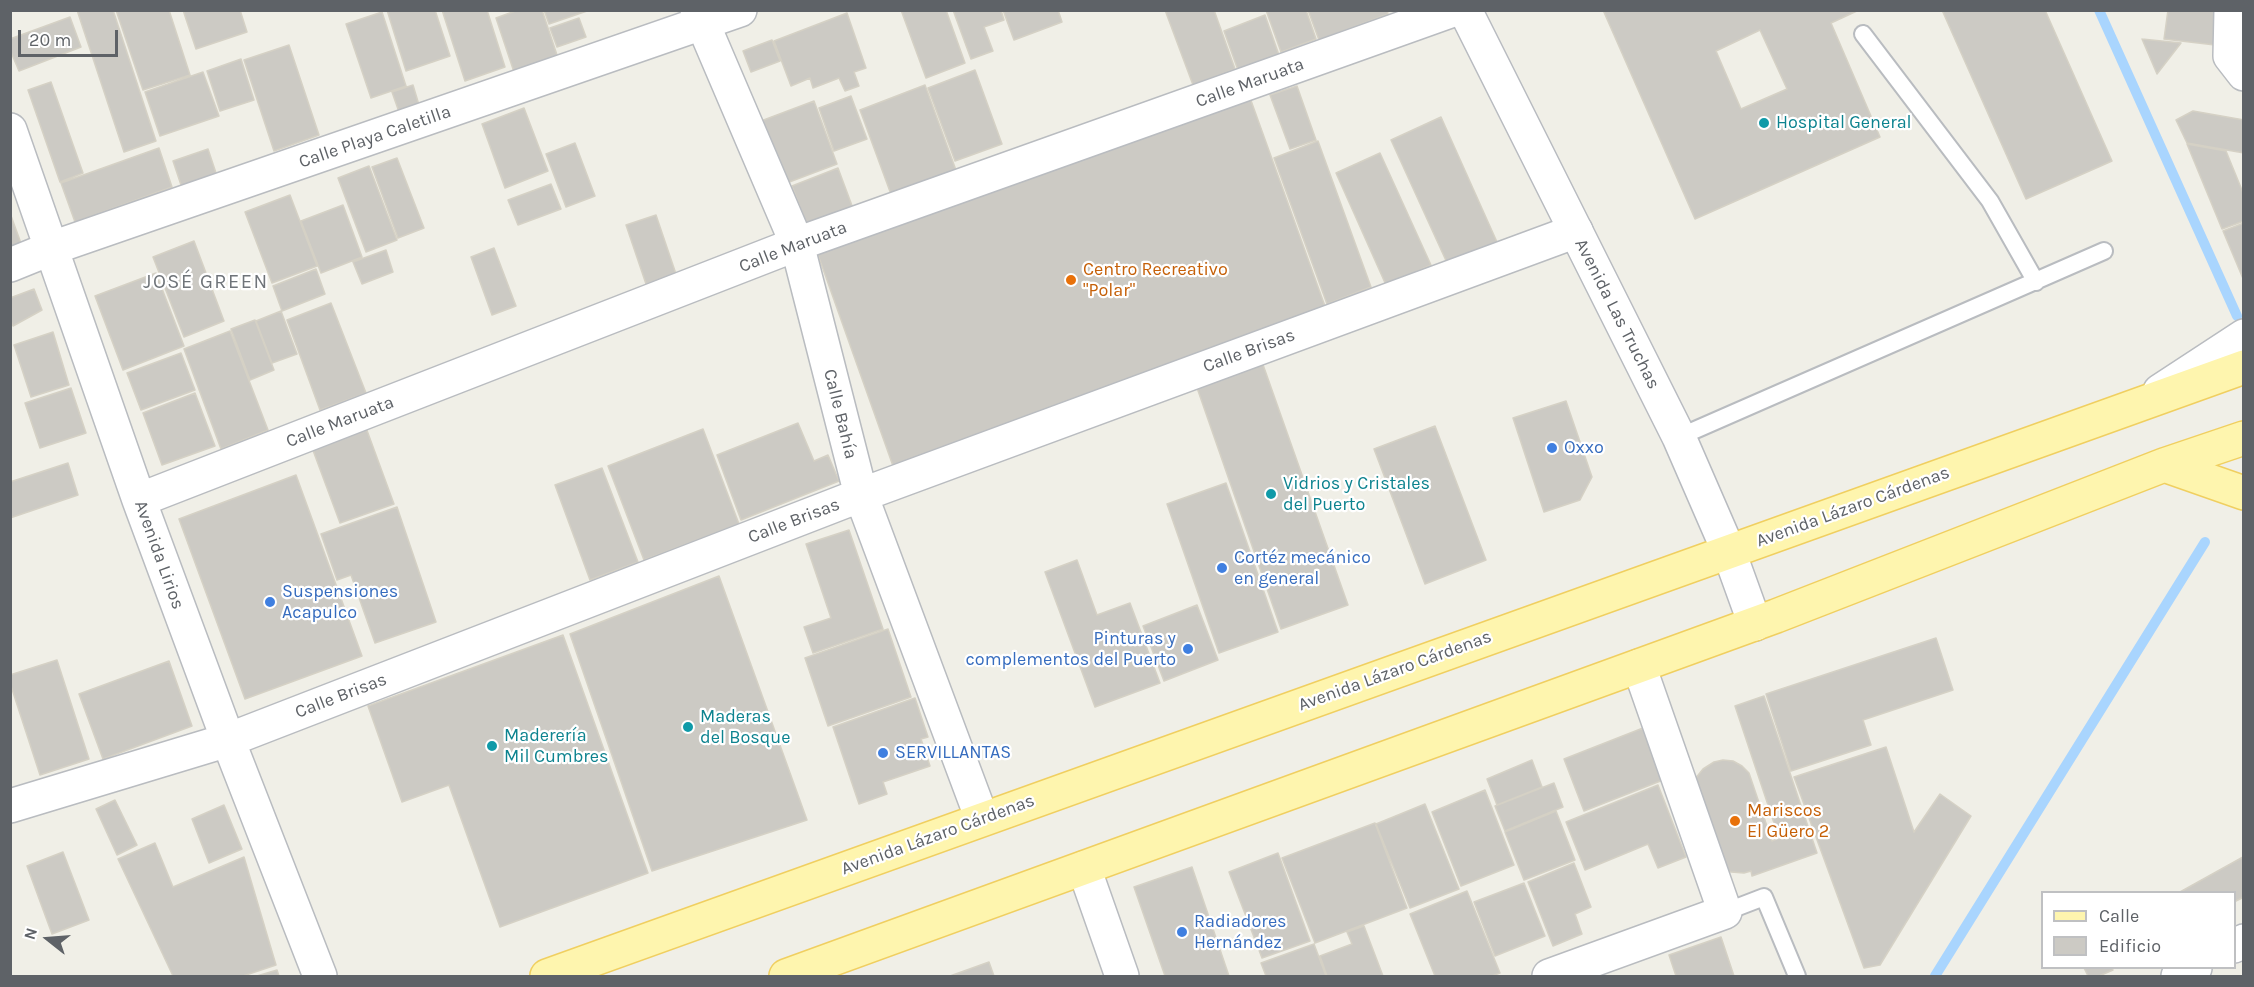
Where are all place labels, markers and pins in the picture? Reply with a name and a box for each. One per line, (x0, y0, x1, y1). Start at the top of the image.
place label: Hospital General (1776, 112, 1912, 134)
marker: Hospital General (1757, 116, 1771, 130)
place label: Centro Recreativo "Polar" (1083, 259, 1228, 302)
marker: Centro Recreativo "Polar" (1064, 273, 1078, 287)
place label: Oxxo (1564, 437, 1604, 459)
marker: Oxxo (1545, 441, 1559, 455)
place label: Vidrios y Cristales del Puerto (1283, 473, 1430, 516)
marker: Vidrios y Cristales del Puerto (1264, 487, 1278, 501)
place label: Cortéz mecánico en general (1234, 547, 1371, 590)
marker: Cortéz mecánico en general (1215, 561, 1229, 575)
place label: Suspensiones Acapulco (282, 581, 398, 624)
marker: Suspensiones Acapulco (263, 595, 277, 609)
place label: Pinturas y complementos del Puerto (966, 628, 1176, 670)
marker: Pinturas y complementos del Puerto (1181, 642, 1195, 656)
place label: Maderas del Bosque (700, 706, 790, 748)
marker: Maderas del Bosque (681, 720, 695, 734)
place label: Maderería Mil Cumbres (504, 725, 609, 768)
marker: Maderería Mil Cumbres (485, 739, 499, 753)
place label: SERVILLANTAS (895, 742, 1011, 764)
marker: SERVILLANTAS (876, 746, 890, 760)
place label: Mariscos El Güero 2 (1747, 800, 1829, 842)
marker: Mariscos El Güero 2 (1728, 814, 1742, 828)
place label: Radiadores Hernández (1194, 911, 1287, 954)
marker: Radiadores Hernández (1175, 925, 1189, 939)

